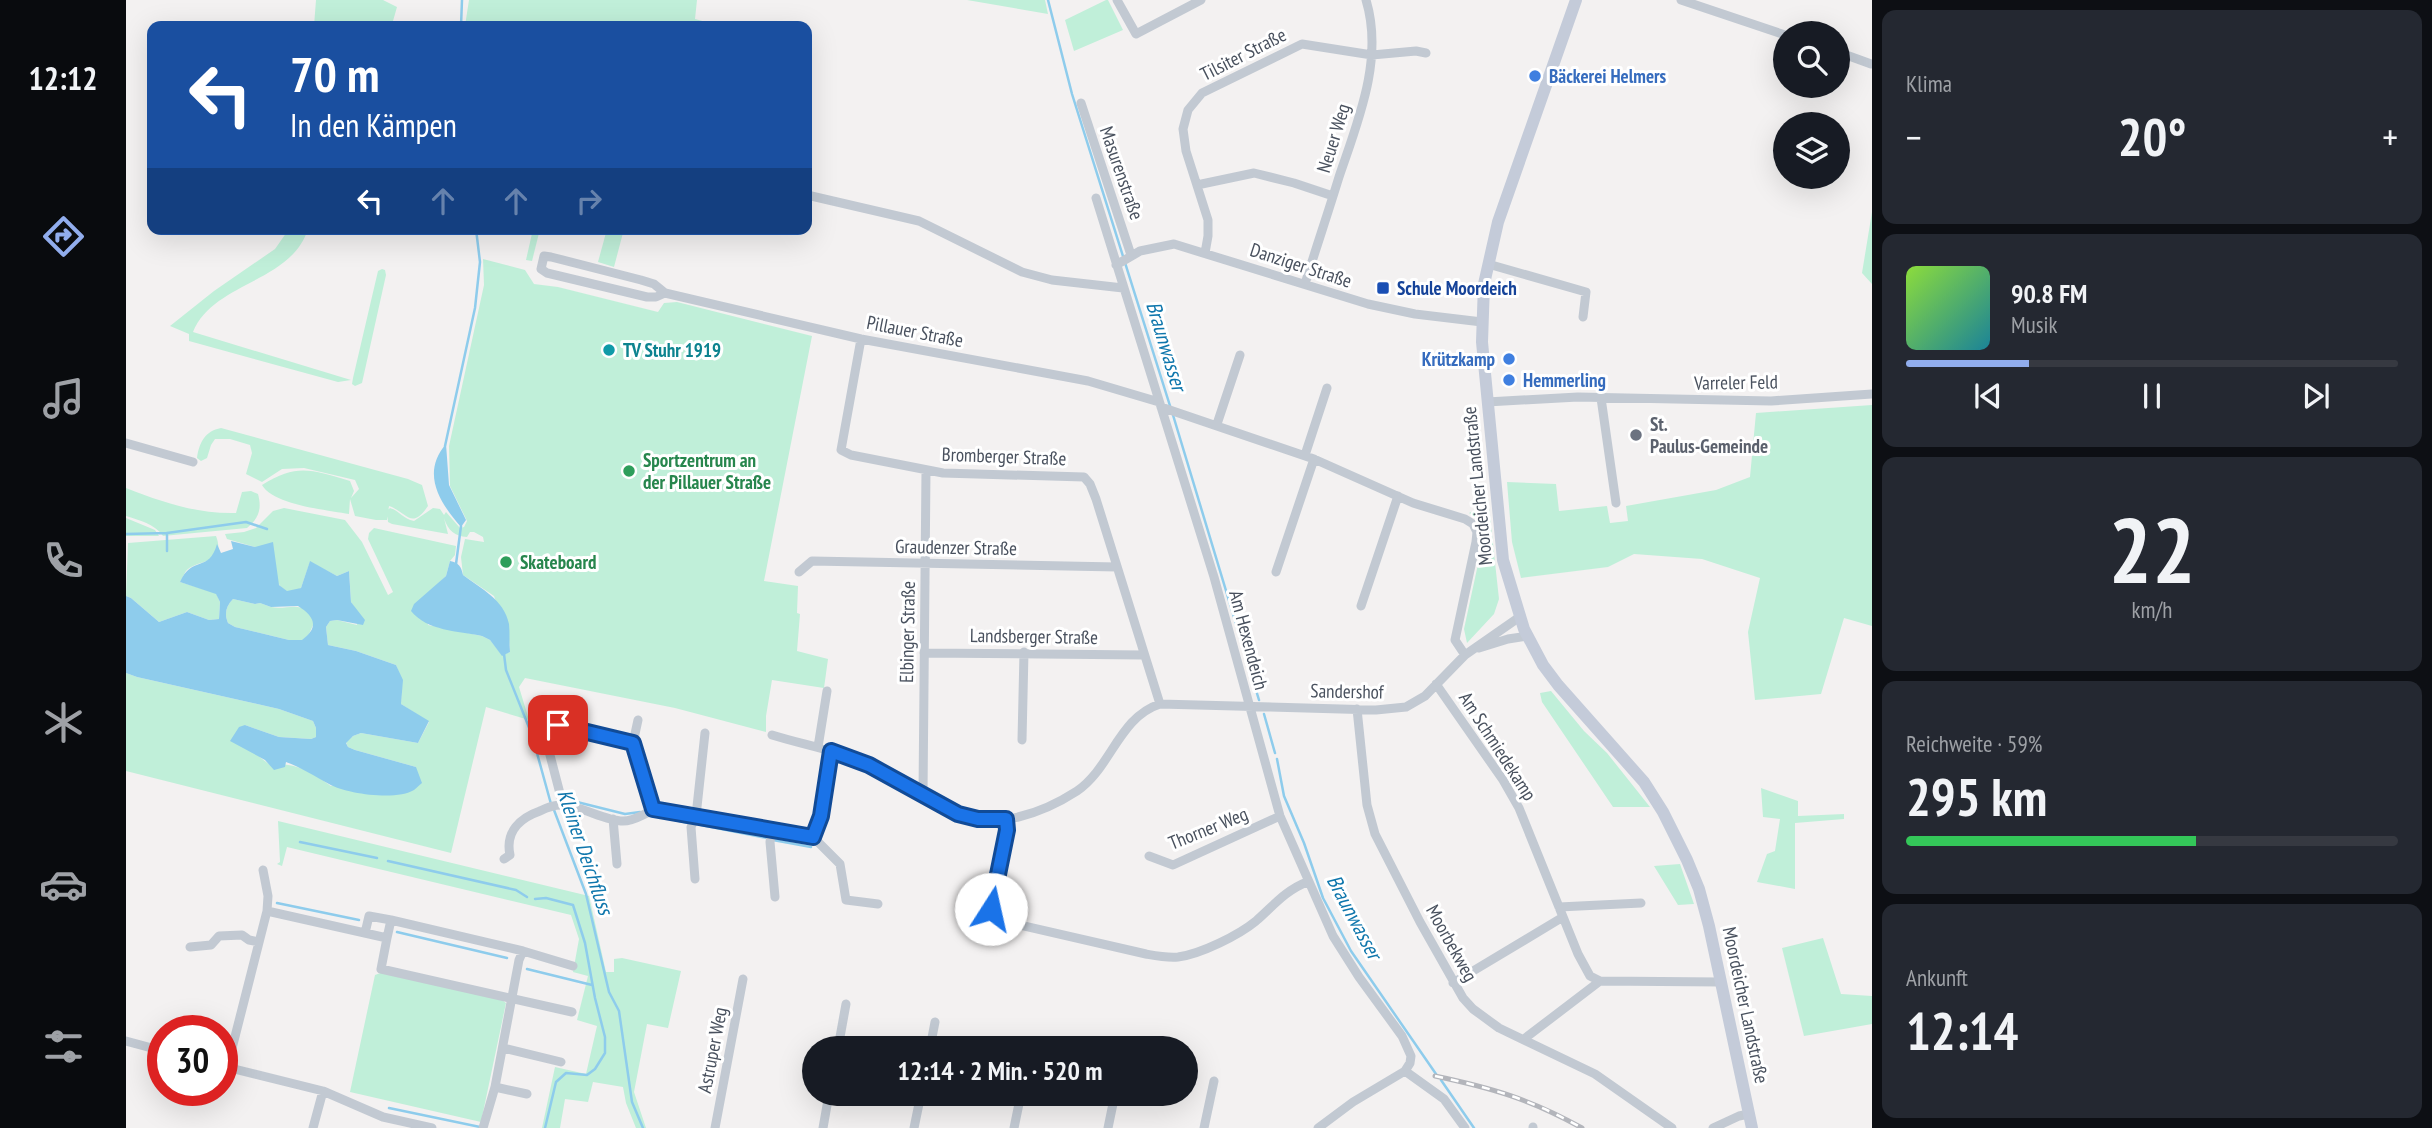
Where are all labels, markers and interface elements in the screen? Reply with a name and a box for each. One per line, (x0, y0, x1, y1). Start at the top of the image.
map controls (1773, 21, 1850, 189)
button: search (1773, 21, 1850, 98)
street label: Tilsiter Straße (1196, 22, 1290, 86)
text: 70 m (290, 42, 379, 106)
icon: left (175, 49, 266, 140)
text: 12:12 (28, 57, 98, 99)
place label: Bäckerei Helmers (1549, 64, 1667, 88)
marker: Bäckerei Helmers (1527, 68, 1543, 84)
text: Klima (1906, 69, 1952, 98)
street label: Neuer Weg (1311, 100, 1355, 176)
text: 20° (2118, 103, 2186, 170)
text: In den Kämpen (290, 104, 457, 146)
button: layers (1773, 112, 1850, 189)
text: − (1906, 112, 1922, 161)
text: + (2382, 112, 2398, 161)
street label: Masurenstraße (1095, 123, 1149, 223)
icon: left (351, 182, 389, 220)
icon: ahead (424, 182, 462, 220)
icon: ahead (497, 182, 535, 220)
icon: right (570, 182, 608, 220)
icon: directions (39, 212, 88, 261)
street label: Danziger Straße (1247, 237, 1355, 293)
place label: Schule Moordeich (1397, 276, 1517, 300)
text: 90.8 FM (2011, 277, 2087, 310)
marker: Schule Moordeich (1375, 280, 1391, 296)
water label: Braunwasser (1140, 298, 1194, 397)
street label: Pillauer Straße (865, 310, 965, 352)
text: Musik (2011, 310, 2057, 339)
place label: TV Stuhr 1919 (623, 338, 721, 362)
marker: TV Stuhr 1919 (601, 342, 617, 358)
place label: Krützkamp (1422, 347, 1496, 371)
marker: Krützkamp (1501, 351, 1517, 367)
place label: Hemmerling (1523, 368, 1606, 392)
street label: Varreler Feld (1693, 369, 1778, 395)
marker: Hemmerling (1501, 372, 1517, 388)
icon: music (39, 374, 88, 423)
icon: previous (1969, 377, 2007, 415)
icon: pause (2133, 377, 2171, 415)
icon: next (2297, 377, 2335, 415)
street label: Moordeicher Landstraße (1457, 405, 1497, 567)
place label: St. Paulus-Gemeinde (1650, 412, 1768, 458)
marker: St. Paulus-Gemeinde (1628, 427, 1644, 443)
street label: Bromberger Straße (941, 442, 1067, 470)
place label: Sportzentrum an der Pillauer Straße (643, 448, 771, 494)
marker: Sportzentrum an der Pillauer Straße (621, 463, 637, 479)
text: 22 (2109, 490, 2196, 608)
street label: Graudenzer Straße (895, 534, 1017, 560)
icon: phone (39, 536, 88, 585)
place label: Skateboard (520, 550, 596, 574)
marker: Skateboard (498, 554, 514, 570)
street label: Elbinger Straße (894, 581, 920, 683)
street label: Am Hexendeich (1224, 588, 1274, 692)
text: km/h (2132, 595, 2172, 624)
street label: Landsberger Straße (970, 623, 1098, 649)
street label: Sandershof (1310, 678, 1385, 704)
street label: Am Schmiedekamp (1454, 687, 1542, 805)
pin (528, 695, 588, 755)
icon: climate (39, 698, 88, 747)
icon: arrive (539, 706, 577, 744)
text: Reichweite · 59% (1906, 729, 2042, 758)
text: 295 km (1906, 763, 2047, 830)
water label: Kleiner Deichfluss (551, 786, 620, 920)
street label: Thorner Weg (1165, 801, 1251, 855)
icon: car (39, 860, 88, 909)
water label: Braunwasser (1321, 870, 1389, 966)
position arrow (954, 872, 1028, 946)
street label: Moorbekweg (1421, 900, 1483, 986)
street label: Moordeicher Landstraße (1718, 924, 1774, 1086)
text: Ankunft (1906, 963, 1968, 992)
text: 12:14 (1906, 997, 2018, 1064)
street label: Astruper Weg (692, 1005, 732, 1095)
speed limit sign: 30 (147, 1015, 238, 1106)
icon: filters (39, 1022, 88, 1071)
text: 12:14 · 2 Min. · 520 m (898, 1054, 1102, 1087)

